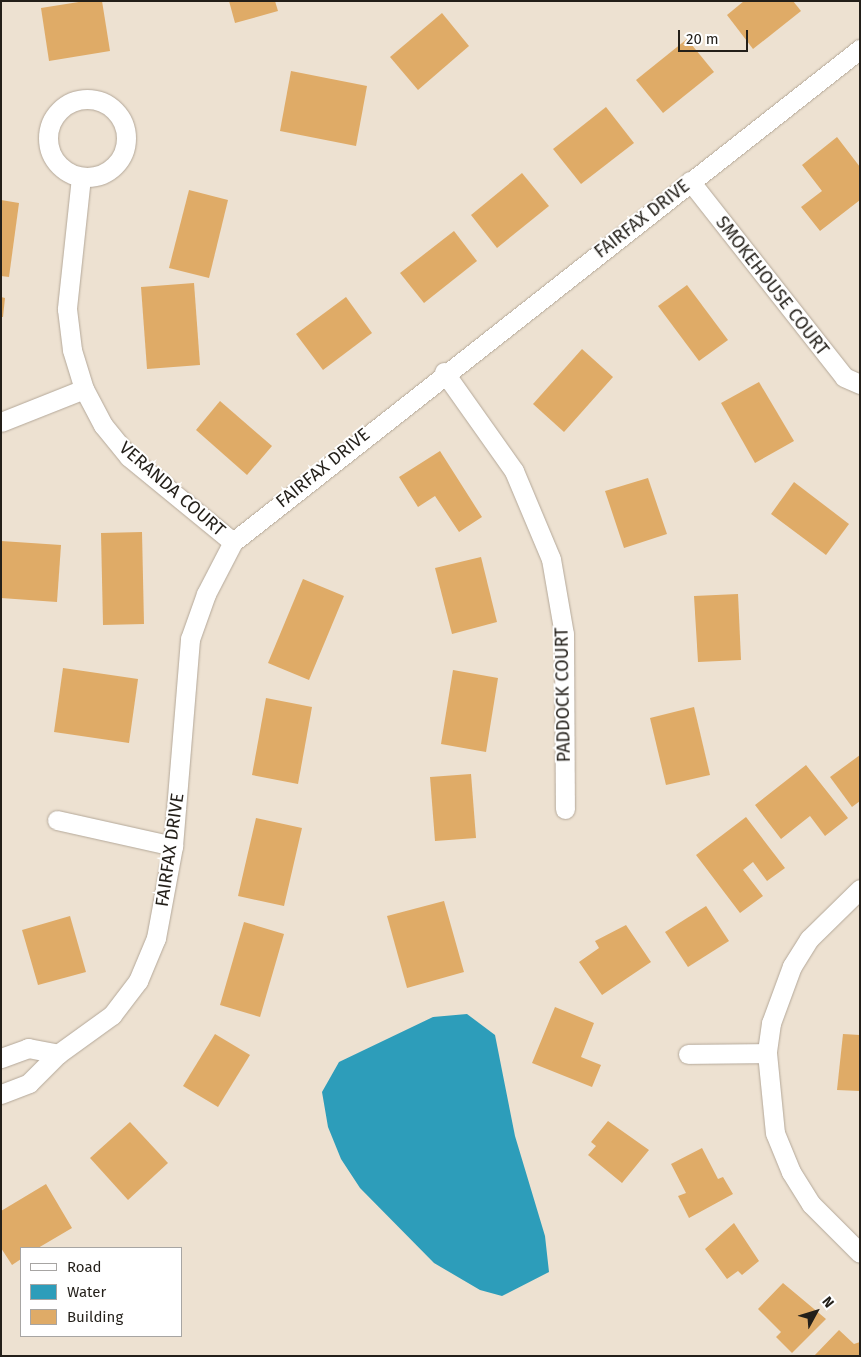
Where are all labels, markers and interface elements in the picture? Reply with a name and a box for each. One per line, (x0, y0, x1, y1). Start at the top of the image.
scale bar (681, 20, 751, 52)
text: 20 m (686, 30, 719, 48)
street label: FAIRFAX DRIVE (590, 175, 694, 263)
street label: SMOKEHOUSE COURT (711, 212, 833, 360)
street label: FAIRFAX DRIVE (272, 424, 374, 512)
street label: VERANDA COURT (115, 437, 229, 541)
street label: PADDOCK COURT (551, 627, 575, 763)
street label: FAIRFAX DRIVE (151, 792, 189, 908)
legend (20, 1247, 182, 1337)
text: Road (67, 1258, 102, 1276)
text: Water (67, 1283, 106, 1301)
north arrow (791, 1287, 841, 1337)
text: N (819, 1293, 838, 1311)
text: Building (67, 1308, 123, 1326)

